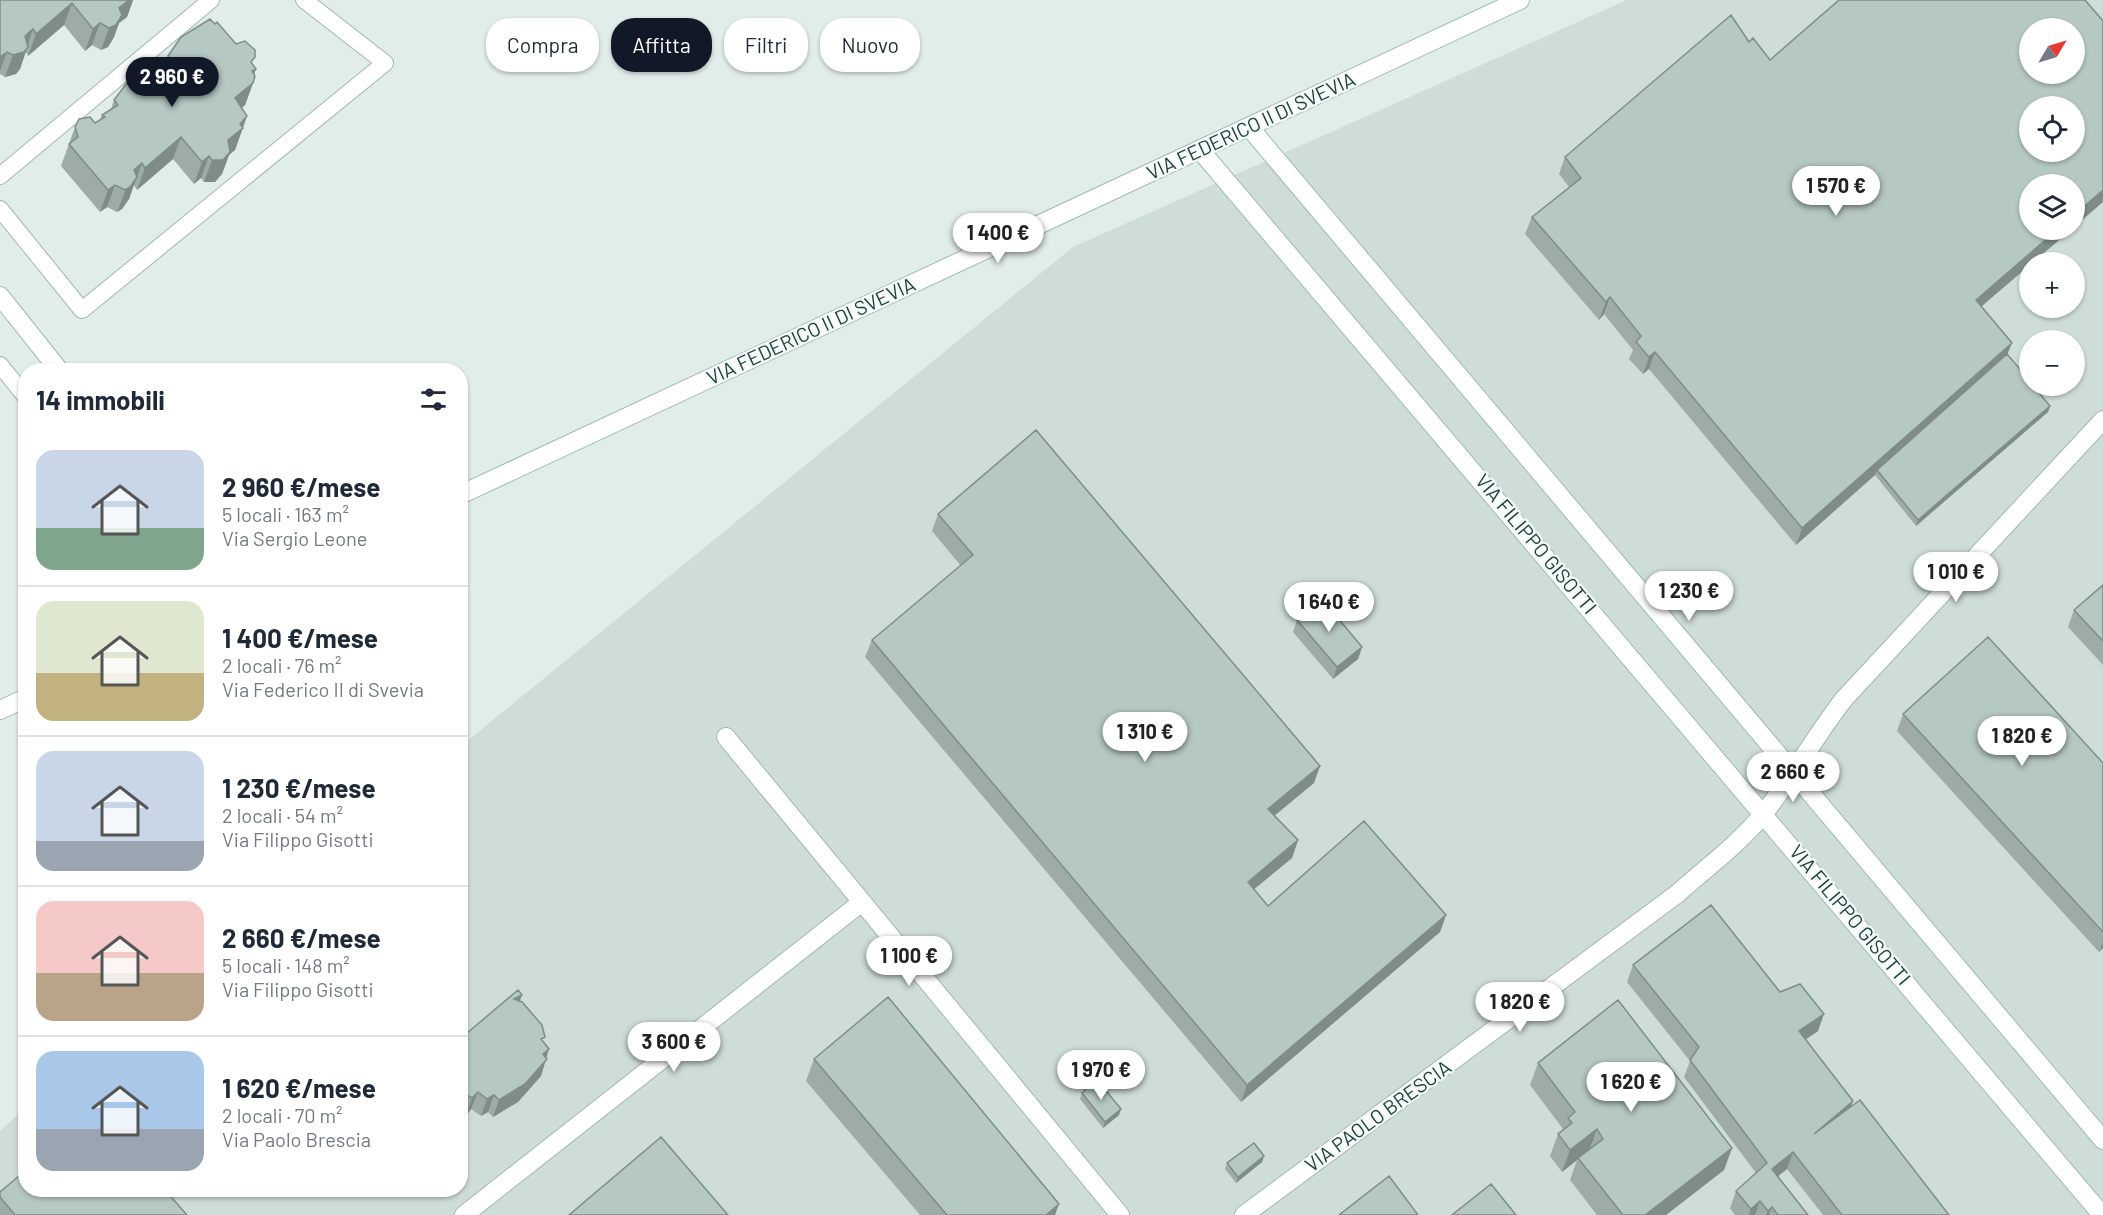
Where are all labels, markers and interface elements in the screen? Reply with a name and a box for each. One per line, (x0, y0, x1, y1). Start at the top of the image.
chip: Compra (486, 18, 599, 72)
chip: Affitta (611, 18, 712, 72)
chip: Filtri (724, 18, 808, 72)
chip: Nuovo (820, 18, 920, 72)
north arrow (2019, 18, 2085, 84)
map controls (2019, 18, 2085, 396)
pin: 2 960 € (117, 57, 227, 108)
text: 2 960 € (140, 64, 204, 88)
street label: VIA FEDERICO II DI SVEVIA (1142, 66, 1359, 184)
button: locate (2019, 96, 2085, 162)
pin: 1 570 € (1781, 166, 1891, 217)
text: 1 570 € (1806, 173, 1866, 197)
button: layers (2019, 174, 2085, 240)
pin: 1 400 € (943, 213, 1053, 264)
text: 1 400 € (967, 220, 1029, 244)
button: + (2019, 252, 2085, 318)
street label: VIA FEDERICO II DI SVEVIA (702, 271, 919, 389)
button: − (2019, 330, 2085, 396)
icon: filters (417, 383, 450, 416)
text: 14 immobili (36, 384, 165, 415)
street label: VIA FILIPPO GISOTTI (1471, 468, 1602, 618)
text: 2 960 €/mese (222, 471, 380, 502)
icon: home (84, 474, 156, 546)
text: 5 locali · 163 m² (222, 502, 349, 526)
text: Via Sergio Leone (222, 526, 367, 550)
pin: 1 010 € (1901, 552, 2011, 603)
text: 1 010 € (1927, 559, 1985, 583)
pin: 1 230 € (1634, 571, 1744, 622)
text: 1 230 € (1659, 578, 1719, 602)
pin: 1 640 € (1274, 582, 1384, 633)
text: 1 640 € (1298, 589, 1360, 613)
text: 1 400 €/mese (222, 622, 378, 653)
icon: home (84, 625, 156, 697)
text: 2 locali · 76 m² (222, 653, 342, 677)
text: Via Federico II di Svevia (222, 677, 424, 701)
pin: 1 310 € (1090, 712, 1200, 763)
pin: 1 820 € (1967, 716, 2077, 767)
text: 1 310 € (1117, 719, 1173, 743)
text: 1 820 € (1991, 723, 2053, 747)
pin: 2 660 € (1738, 752, 1848, 803)
text: 2 660 € (1761, 759, 1825, 783)
text: 1 230 €/mese (222, 772, 376, 803)
icon: home (84, 775, 156, 847)
text: 2 locali · 54 m² (222, 803, 343, 827)
text: Via Filippo Gisotti (222, 827, 374, 851)
street label: VIA FILIPPO GISOTTI (1785, 839, 1916, 989)
text: 2 660 €/mese (222, 922, 381, 953)
icon: home (84, 925, 156, 997)
pin: 1 100 € (854, 936, 964, 987)
text: 1 100 € (880, 943, 938, 967)
text: 5 locali · 148 m² (222, 953, 350, 977)
text: Via Filippo Gisotti (222, 977, 374, 1001)
pin: 1 820 € (1465, 982, 1575, 1033)
text: 1 820 € (1489, 989, 1551, 1013)
pin: 3 600 € (619, 1022, 729, 1073)
text: 3 600 € (641, 1029, 707, 1053)
pin: 1 970 € (1046, 1050, 1156, 1101)
street label: VIA PAOLO BRESCIA (1300, 1054, 1455, 1176)
text: 1 970 € (1071, 1057, 1131, 1081)
pin: 1 620 € (1576, 1062, 1686, 1113)
text: 1 620 € (1600, 1069, 1662, 1093)
text: 1 620 €/mese (222, 1072, 376, 1103)
icon: home (84, 1075, 156, 1147)
text: 2 locali · 70 m² (222, 1103, 343, 1127)
text: Via Paolo Brescia (222, 1127, 371, 1151)

